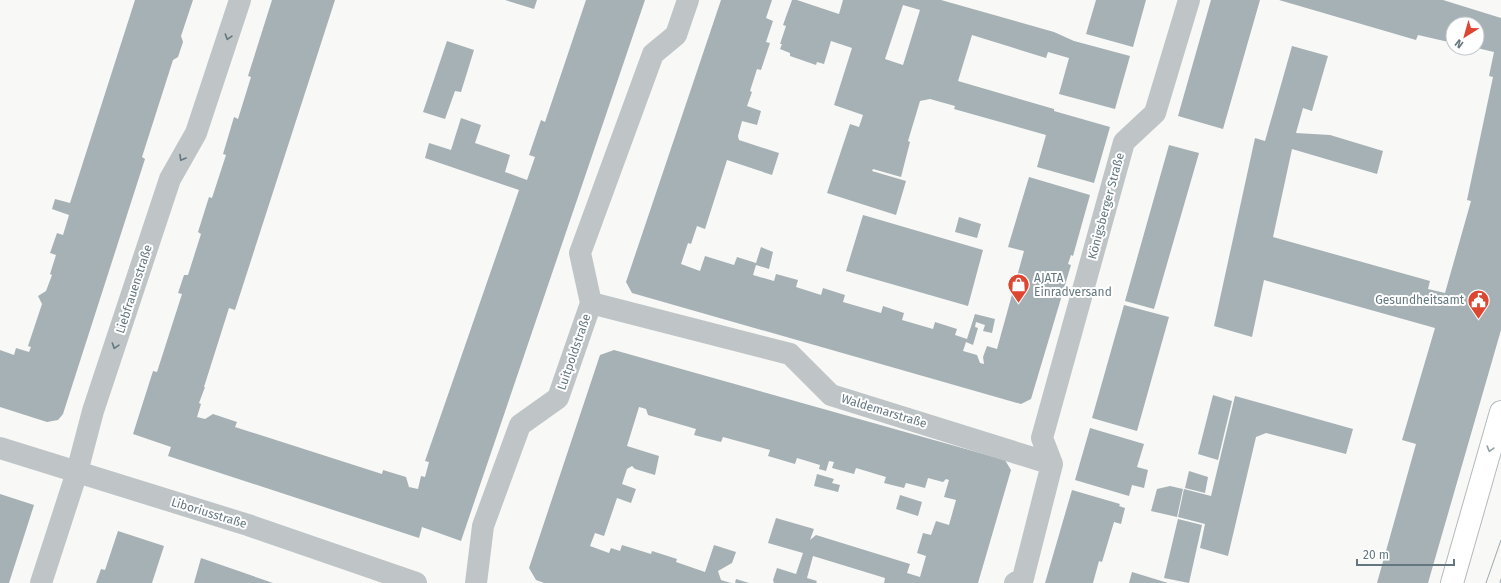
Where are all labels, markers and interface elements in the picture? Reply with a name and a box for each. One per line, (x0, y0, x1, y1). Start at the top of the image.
north arrow (1445, 16, 1485, 56)
one-way arrow (224, 33, 233, 40)
text: N (1452, 36, 1466, 51)
street label: Königsberger Straße (1085, 151, 1127, 261)
one-way arrow (179, 154, 186, 161)
street label: Liebfrauenstraße (113, 243, 155, 335)
place label: AJATA Einradversand (1034, 271, 1112, 299)
shop icon: AJATA Einradversand (1005, 272, 1031, 305)
public building icon: Gesundheitsamt (1466, 287, 1492, 320)
place label: Gesundheitsamt (1375, 293, 1465, 307)
street label: Luitpoldstraße (554, 312, 594, 392)
one-way arrow (111, 342, 119, 349)
street label: Waldemarstraße (840, 391, 928, 431)
one-way arrow (1486, 446, 1495, 453)
street label: Liboriusstraße (170, 495, 248, 531)
scale bar (1357, 541, 1454, 567)
text: 20 m (1363, 548, 1389, 562)

